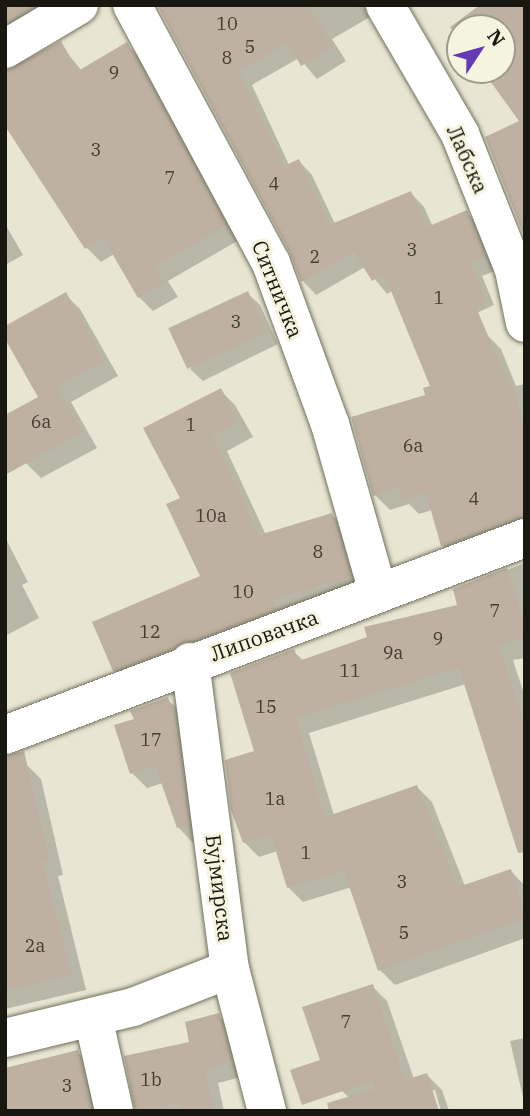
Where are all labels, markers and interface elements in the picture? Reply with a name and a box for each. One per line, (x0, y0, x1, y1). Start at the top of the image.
house number: 10 (216, 13, 238, 35)
north arrow (446, 14, 516, 84)
text: N (482, 25, 510, 51)
house number: 5 (245, 36, 255, 58)
house number: 8 (222, 47, 232, 69)
house number: 9 (109, 62, 119, 84)
street label: Лабска (442, 121, 494, 197)
house number: 3 (91, 139, 101, 161)
house number: 7 (165, 167, 175, 189)
house number: 4 (269, 173, 279, 195)
street label: Ситничка (247, 237, 309, 341)
house number: 3 (407, 239, 417, 261)
house number: 2 (310, 246, 320, 268)
house number: 1 (434, 287, 444, 309)
house number: 3 (231, 311, 241, 333)
house number: 6a (31, 411, 51, 433)
house number: 1 (186, 414, 196, 436)
house number: 6a (403, 435, 423, 457)
house number: 4 (469, 488, 479, 510)
house number: 10a (195, 505, 227, 527)
house number: 8 (313, 541, 323, 563)
house number: 10 (232, 581, 254, 603)
house number: 7 (490, 600, 500, 622)
street label: Липовачка (207, 604, 321, 666)
house number: 12 (139, 621, 161, 643)
house number: 9 (433, 628, 443, 650)
house number: 9a (383, 642, 403, 664)
house number: 11 (339, 660, 361, 682)
house number: 15 (255, 696, 277, 718)
house number: 17 (140, 729, 162, 751)
house number: 1a (265, 788, 285, 810)
street label: Бујмирска (201, 833, 239, 943)
house number: 1 (301, 842, 311, 864)
house number: 3 (397, 871, 407, 893)
house number: 5 (399, 922, 409, 944)
house number: 2a (25, 935, 45, 957)
house number: 7 (341, 1011, 351, 1033)
house number: 1b (140, 1069, 162, 1091)
house number: 3 (62, 1075, 72, 1097)

